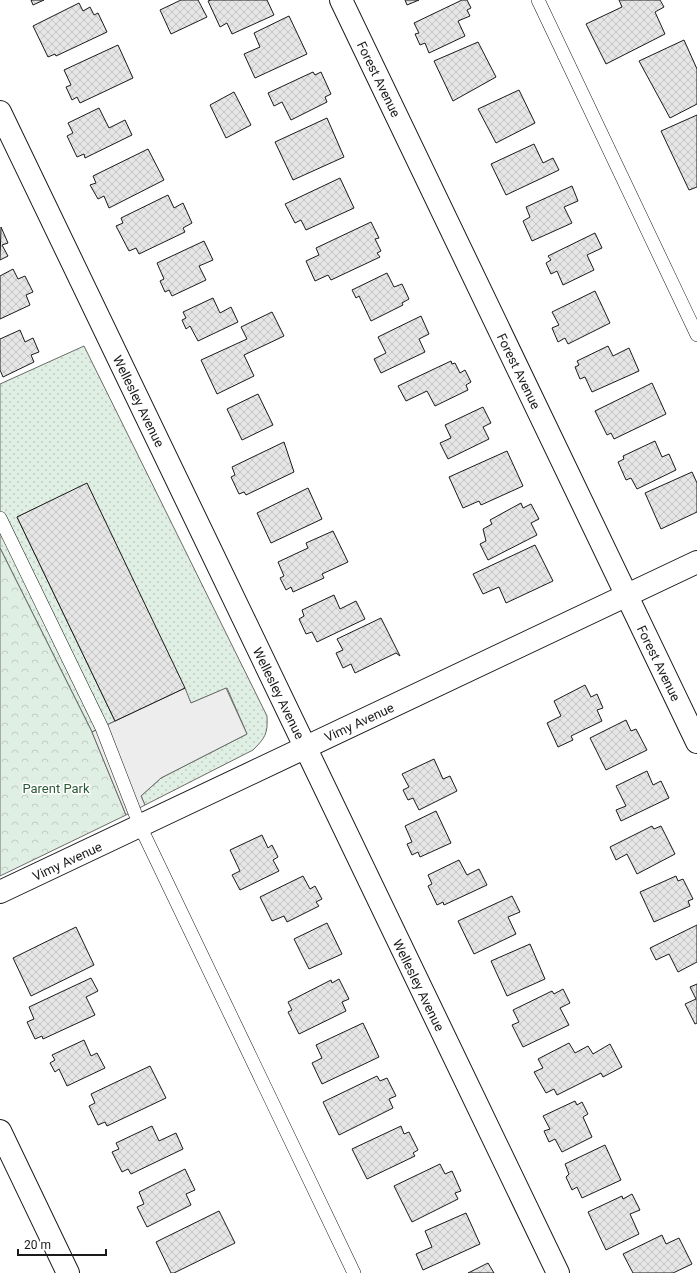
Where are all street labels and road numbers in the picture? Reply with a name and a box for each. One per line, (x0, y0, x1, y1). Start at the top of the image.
street label: Forest Avenue (354, 39, 403, 120)
street label: Forest Avenue (494, 331, 543, 412)
street label: Wellesley Avenue (110, 353, 167, 450)
street label: Forest Avenue (634, 623, 683, 704)
street label: Wellesley Avenue (250, 645, 307, 742)
street label: Vimy Avenue (322, 700, 396, 745)
street label: Vimy Avenue (30, 839, 104, 884)
street label: Wellesley Avenue (390, 937, 447, 1034)

